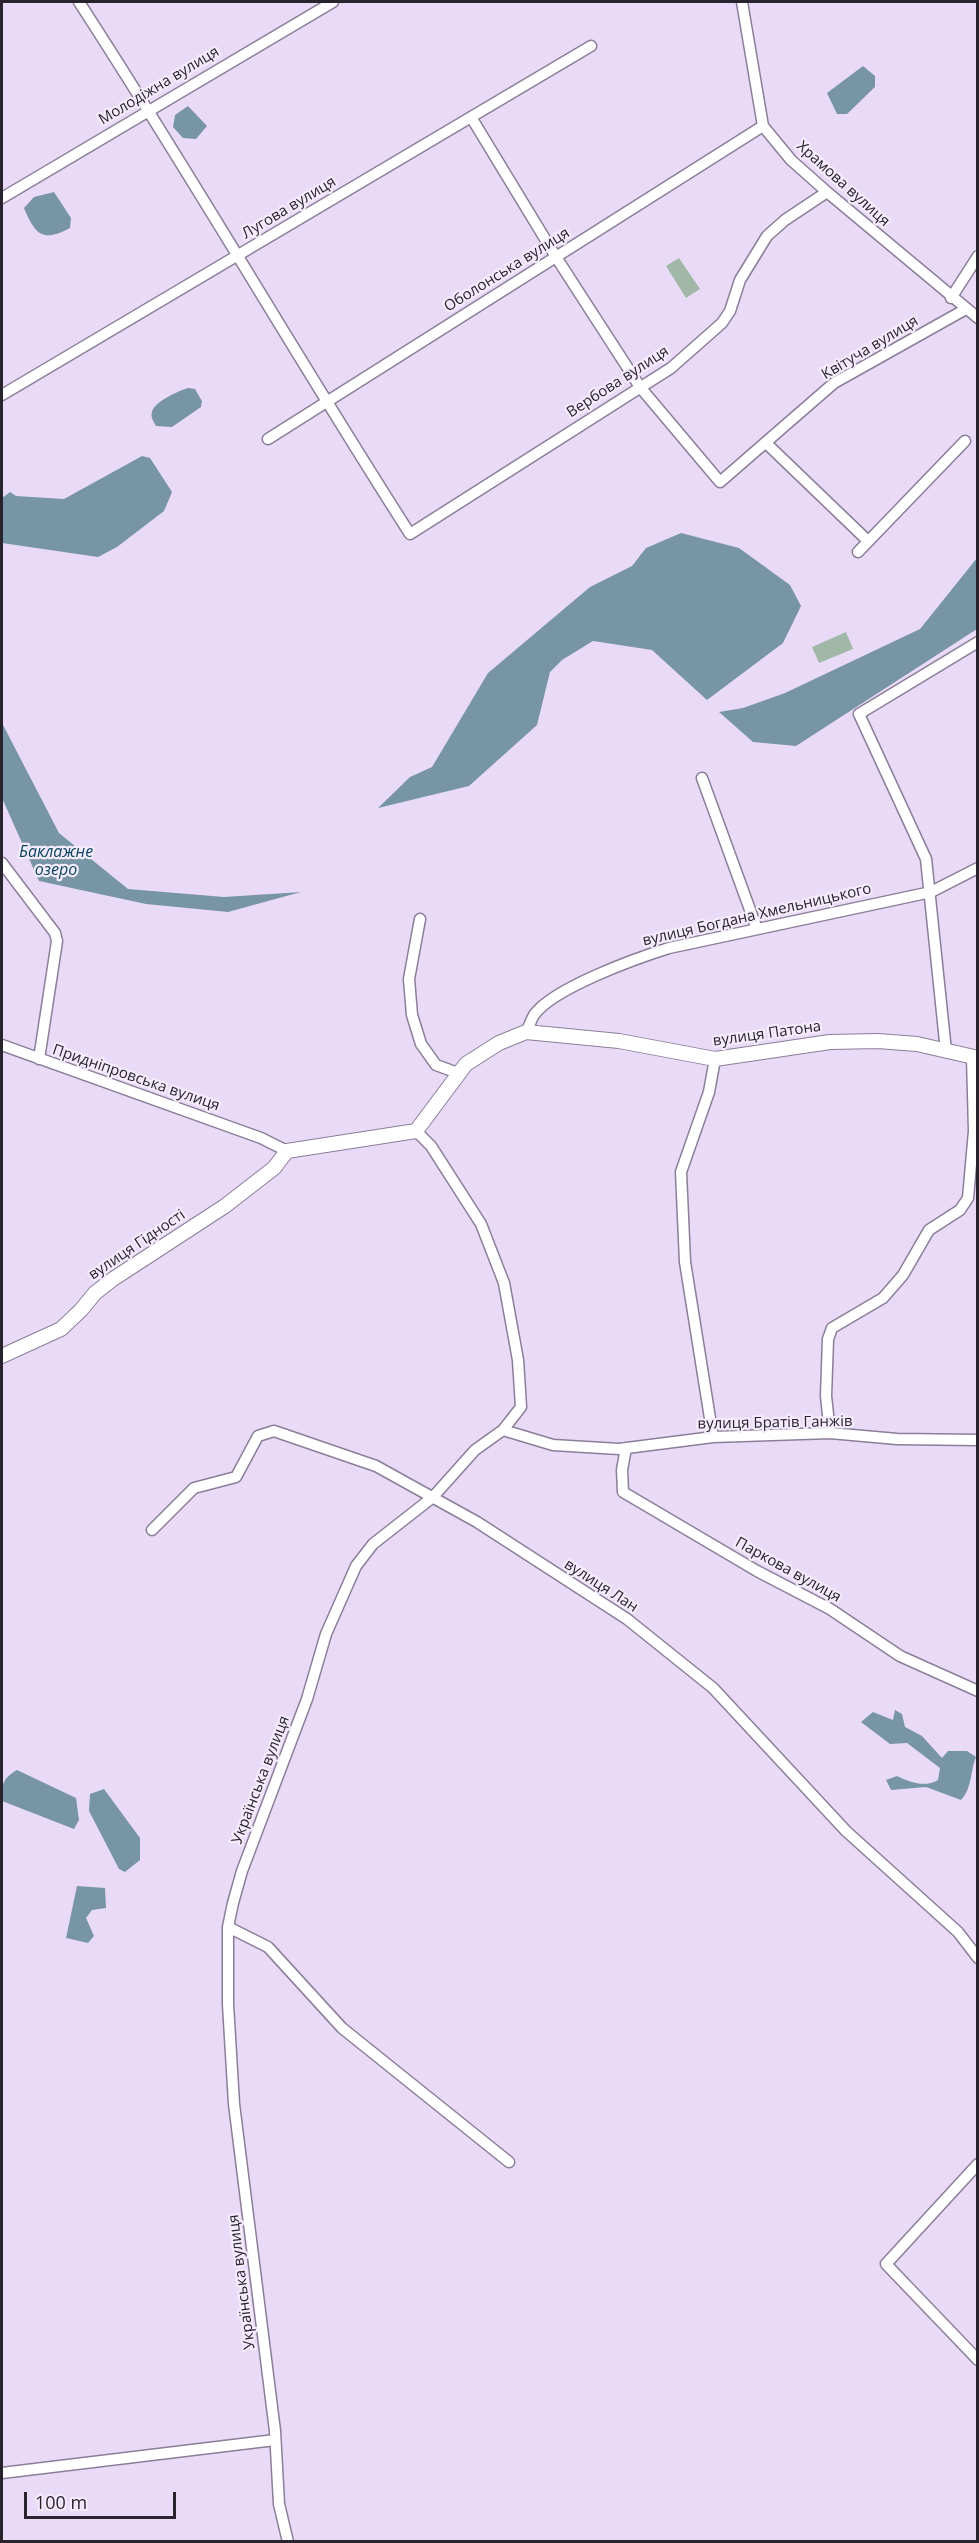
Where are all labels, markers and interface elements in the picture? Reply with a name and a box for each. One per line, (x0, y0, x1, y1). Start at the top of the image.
street label: Молодіжна вулиця (96, 43, 222, 129)
street label: Храмова вулиця (793, 138, 893, 230)
street label: Лугова вулиця (239, 173, 339, 243)
street label: Оболонська вулиця (441, 224, 573, 316)
street label: Квітуча вулиця (818, 312, 922, 384)
street label: Вербова вулиця (564, 342, 672, 422)
water label: Баклажне озеро (19, 842, 93, 880)
street label: вулиця Богдана Хмельницького (641, 880, 873, 950)
street label: вулиця Патона (712, 1018, 822, 1050)
street label: Придніпровська вулиця (50, 1041, 222, 1115)
street label: вулиця Гідності (85, 1206, 189, 1284)
street label: вулиця Братів Ганжів (697, 1413, 853, 1433)
street label: Паркова вулиця (732, 1534, 844, 1606)
street label: вулиця Лан (561, 1556, 641, 1616)
street label: Українська вулиця (228, 1713, 294, 1847)
street label: Українська вулиця (225, 2214, 259, 2350)
scale bar (27, 2480, 178, 2518)
text: 100 m (35, 2490, 87, 2514)

